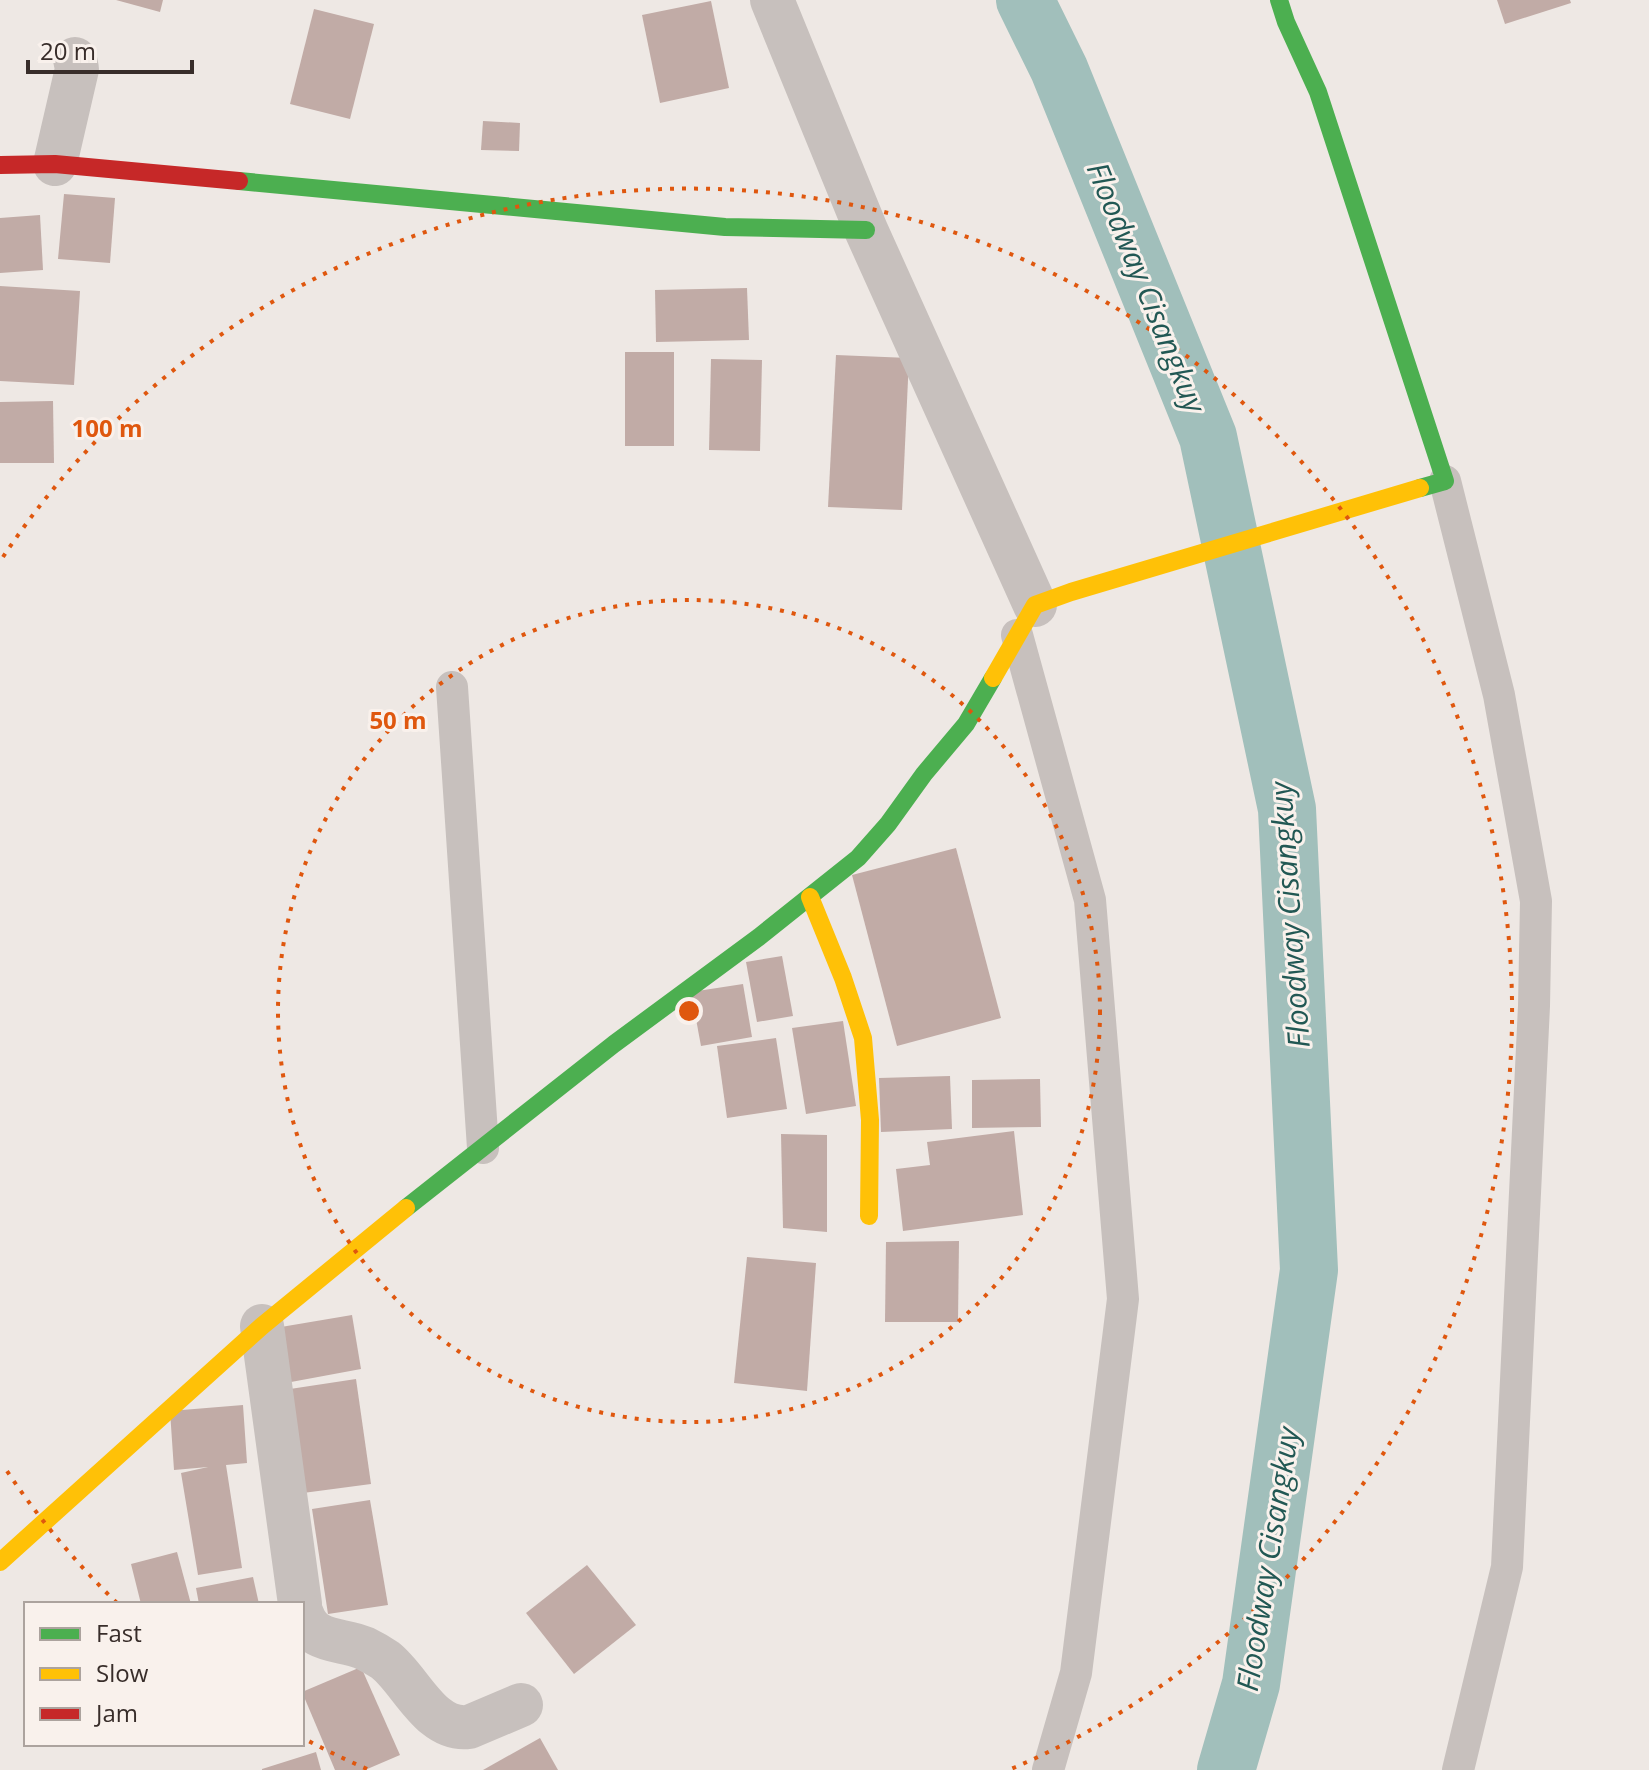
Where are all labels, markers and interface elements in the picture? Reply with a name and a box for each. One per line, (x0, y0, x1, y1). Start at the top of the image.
scale bar (28, 24, 192, 74)
text: 20 m (40, 34, 96, 67)
water label: Floodway Cisangkuy (1078, 156, 1217, 420)
text: 100 m (72, 411, 142, 444)
text: 50 m (369, 703, 427, 736)
water label: Floodway Cisangkuy (1259, 778, 1319, 1049)
centre of rings (675, 997, 703, 1025)
water label: Floodway Cisangkuy (1226, 1422, 1308, 1694)
legend (24, 1602, 304, 1746)
text: Fast (96, 1616, 142, 1649)
text: Slow (96, 1656, 149, 1689)
text: Jam (94, 1696, 138, 1729)

